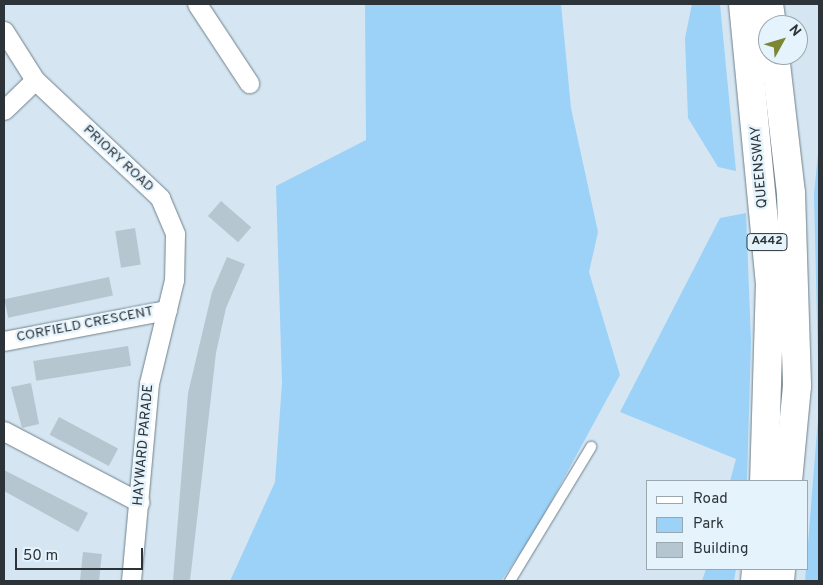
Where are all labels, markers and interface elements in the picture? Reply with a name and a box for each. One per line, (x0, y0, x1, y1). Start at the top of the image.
north arrow (758, 15, 808, 65)
text: N (784, 22, 804, 40)
street label: PRIORY ROAD (79, 122, 157, 196)
street label: QUEENSWAY (748, 125, 772, 209)
road number: A442 (746, 232, 788, 252)
street label: CORFIELD CRESCENT (15, 303, 155, 347)
street label: HAYWARD PARADE (130, 384, 158, 506)
legend (646, 480, 808, 570)
text: Road (693, 490, 728, 509)
text: Park (693, 515, 724, 534)
scale bar (18, 538, 145, 570)
text: Building (693, 540, 748, 559)
text: 50 m (23, 547, 58, 566)

